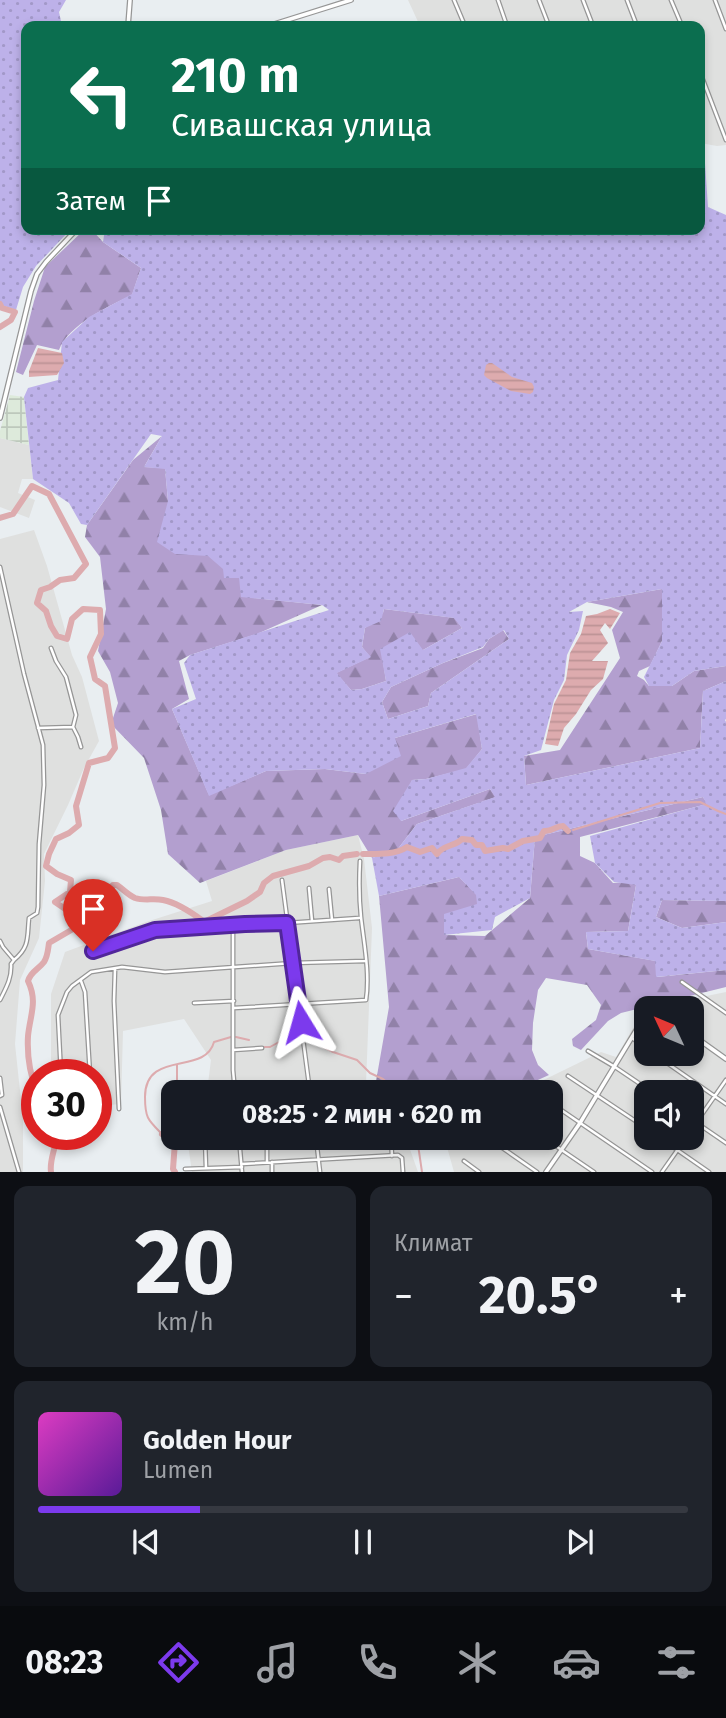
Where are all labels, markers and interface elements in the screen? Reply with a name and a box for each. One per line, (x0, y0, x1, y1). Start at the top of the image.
text: 210 m (171, 46, 300, 105)
icon: left (56, 49, 147, 140)
text: Сивашская улица (171, 106, 432, 144)
icon: arrive (140, 182, 178, 220)
text: Затем (56, 186, 126, 217)
pin (63, 879, 123, 951)
icon: arrive (74, 890, 112, 928)
position arrow (264, 985, 338, 1059)
north arrow (634, 996, 704, 1066)
map controls (634, 996, 704, 1150)
speed limit sign: 30 (21, 1059, 112, 1150)
button: sound (634, 1080, 704, 1150)
text: 08:25 · 2 мин · 620 m (242, 1099, 482, 1130)
text: 20 (135, 1208, 235, 1317)
text: Климат (394, 1229, 472, 1257)
text: 20.5° (479, 1264, 603, 1327)
text: − (394, 1273, 413, 1319)
text: + (669, 1273, 688, 1319)
text: km/h (157, 1308, 213, 1336)
text: Golden Hour (143, 1425, 291, 1456)
text: Lumen (143, 1456, 213, 1484)
icon: previous (127, 1523, 165, 1561)
icon: pause (344, 1523, 382, 1561)
icon: next (561, 1523, 599, 1561)
icon: directions (154, 1638, 203, 1687)
icon: music (253, 1638, 302, 1687)
icon: phone (353, 1638, 402, 1687)
icon: climate (453, 1638, 502, 1687)
icon: car (552, 1638, 601, 1687)
icon: filters (652, 1638, 701, 1687)
text: 08:23 (25, 1643, 103, 1681)

